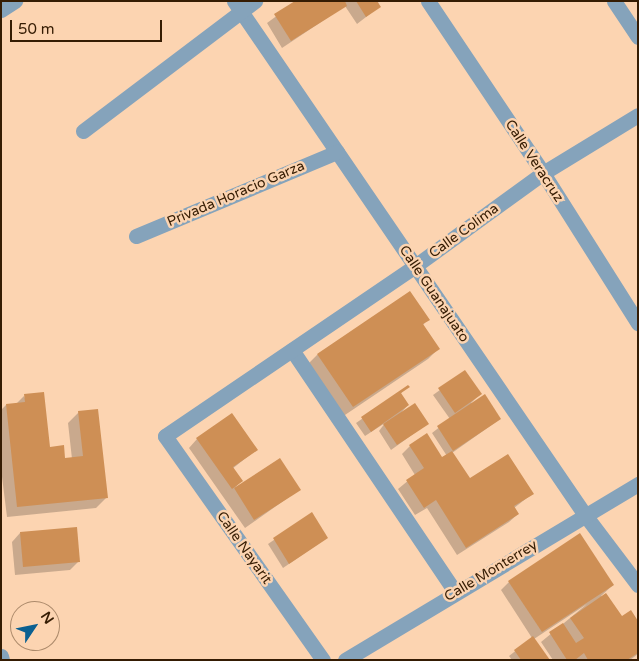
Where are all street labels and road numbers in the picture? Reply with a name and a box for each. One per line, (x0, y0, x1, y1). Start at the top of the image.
street label: Calle Veracruz (501, 117, 567, 205)
street label: Privada Horacio Garza (165, 157, 307, 231)
street label: Calle Colima (426, 200, 502, 262)
street label: Calle Guanajuato (395, 242, 473, 346)
street label: Calle Nayarit (213, 509, 275, 587)
street label: Calle Monterrey (442, 537, 540, 605)

